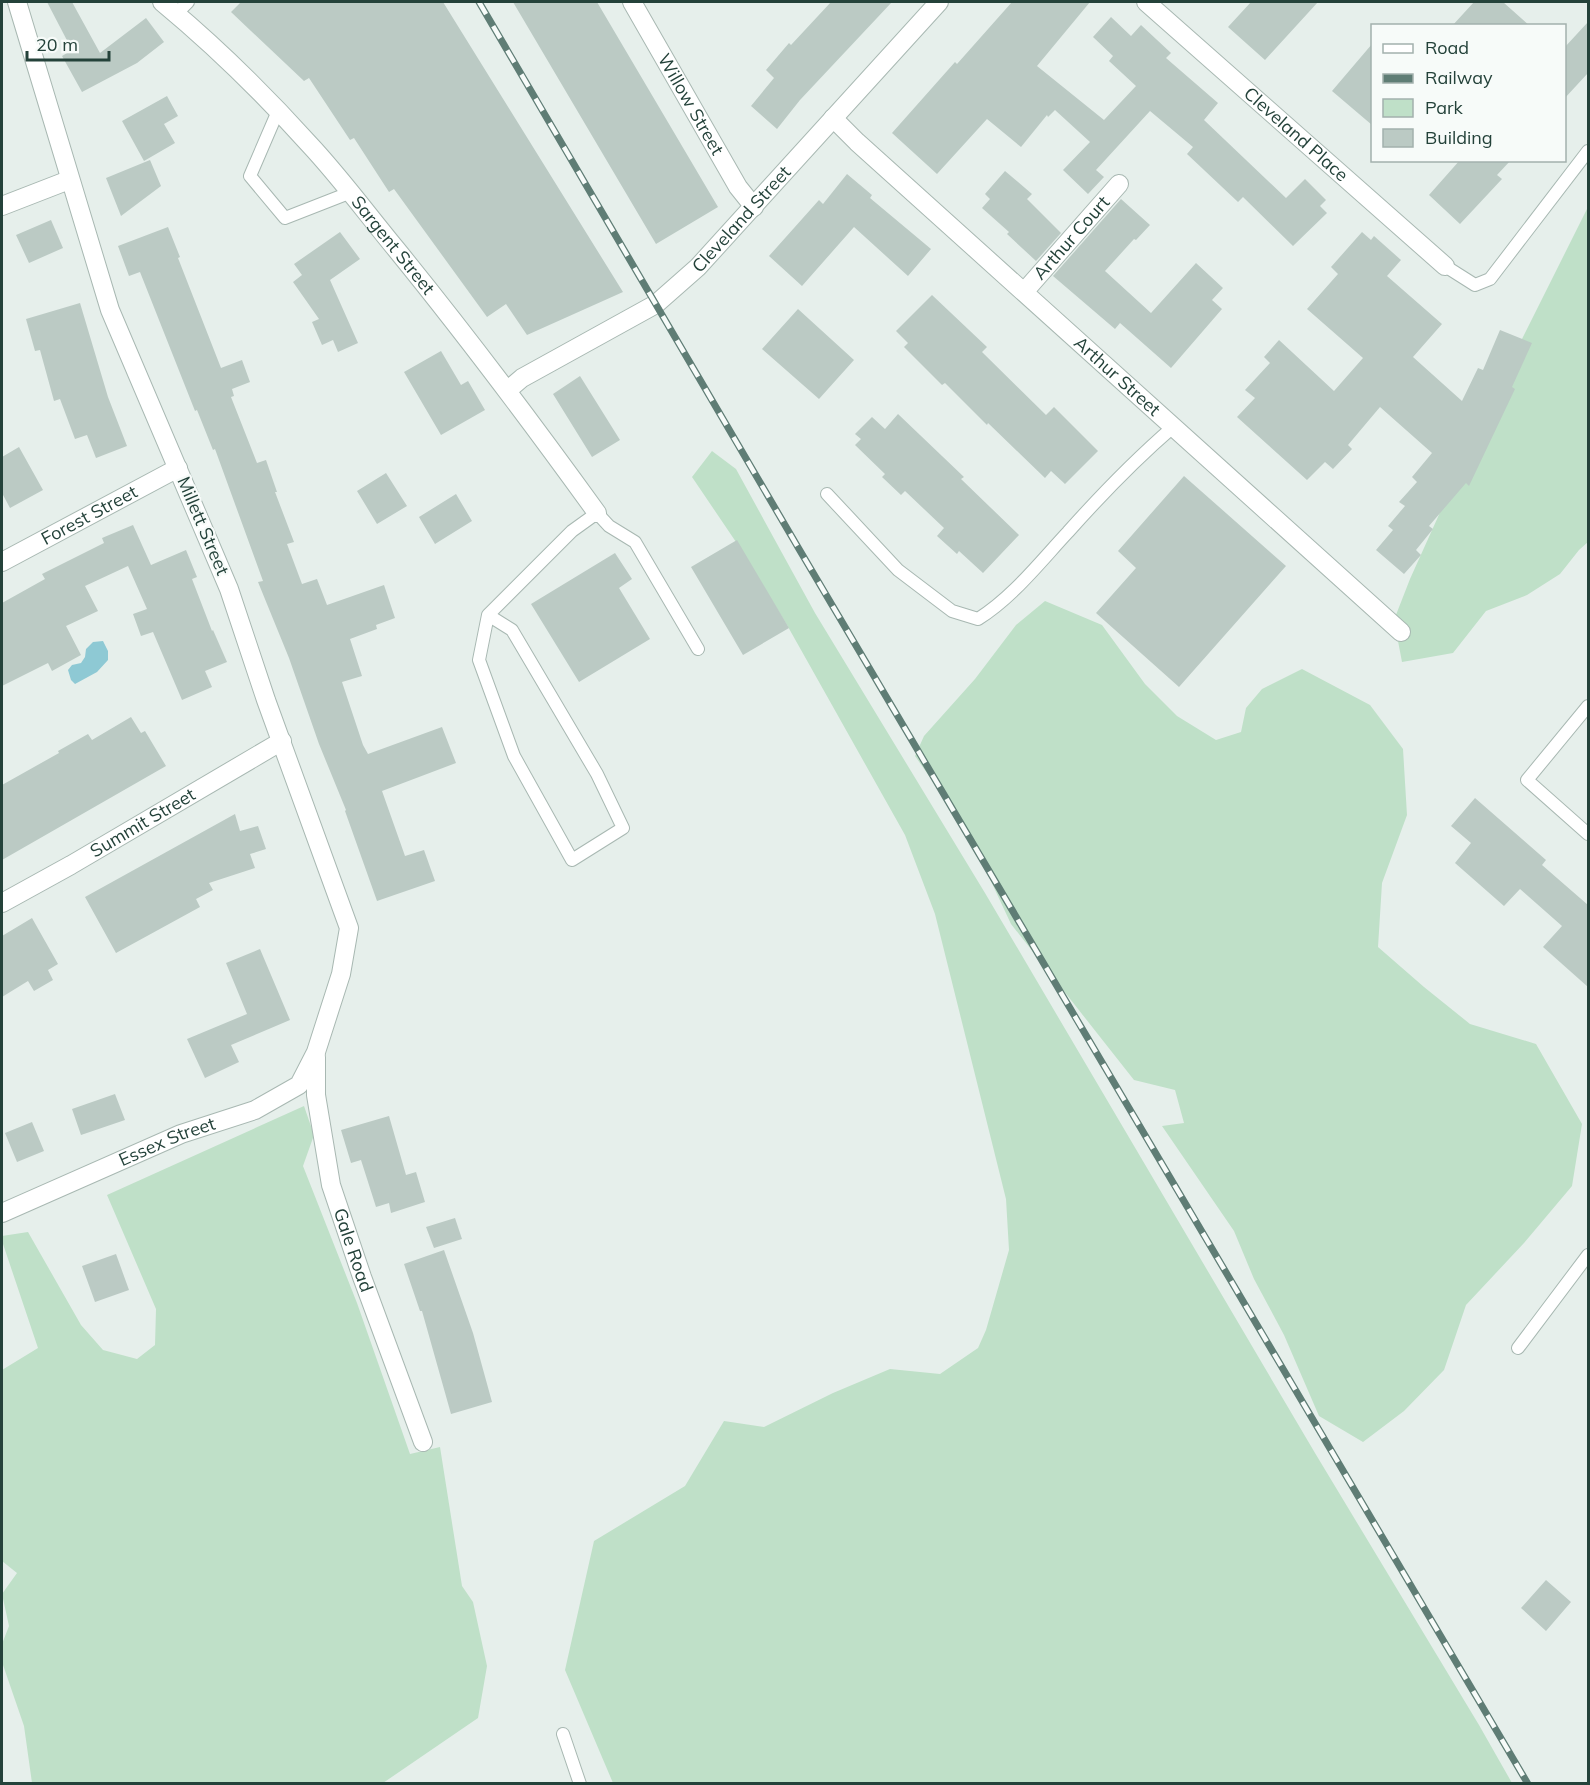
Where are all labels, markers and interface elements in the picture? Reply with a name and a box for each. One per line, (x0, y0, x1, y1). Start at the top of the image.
scale bar (27, 24, 110, 62)
legend (1371, 24, 1566, 162)
text: 20 m (36, 33, 78, 56)
text: Road (1425, 36, 1469, 59)
street label: Willow Street (653, 49, 729, 159)
text: Railway (1425, 66, 1493, 89)
street label: Cleveland Place (1239, 82, 1353, 186)
text: Park (1425, 96, 1464, 119)
text: Building (1425, 126, 1493, 149)
street label: Cleveland Street (687, 161, 795, 277)
street label: Sargent Street (347, 191, 440, 299)
street label: Arthur Court (1028, 191, 1114, 284)
street label: Arthur Street (1069, 331, 1165, 421)
street label: Millett Street (172, 473, 235, 579)
street label: Forest Street (37, 480, 141, 550)
street label: Summit Street (86, 782, 199, 862)
street label: Essex Street (115, 1112, 218, 1171)
street label: Gale Road (329, 1205, 379, 1295)

